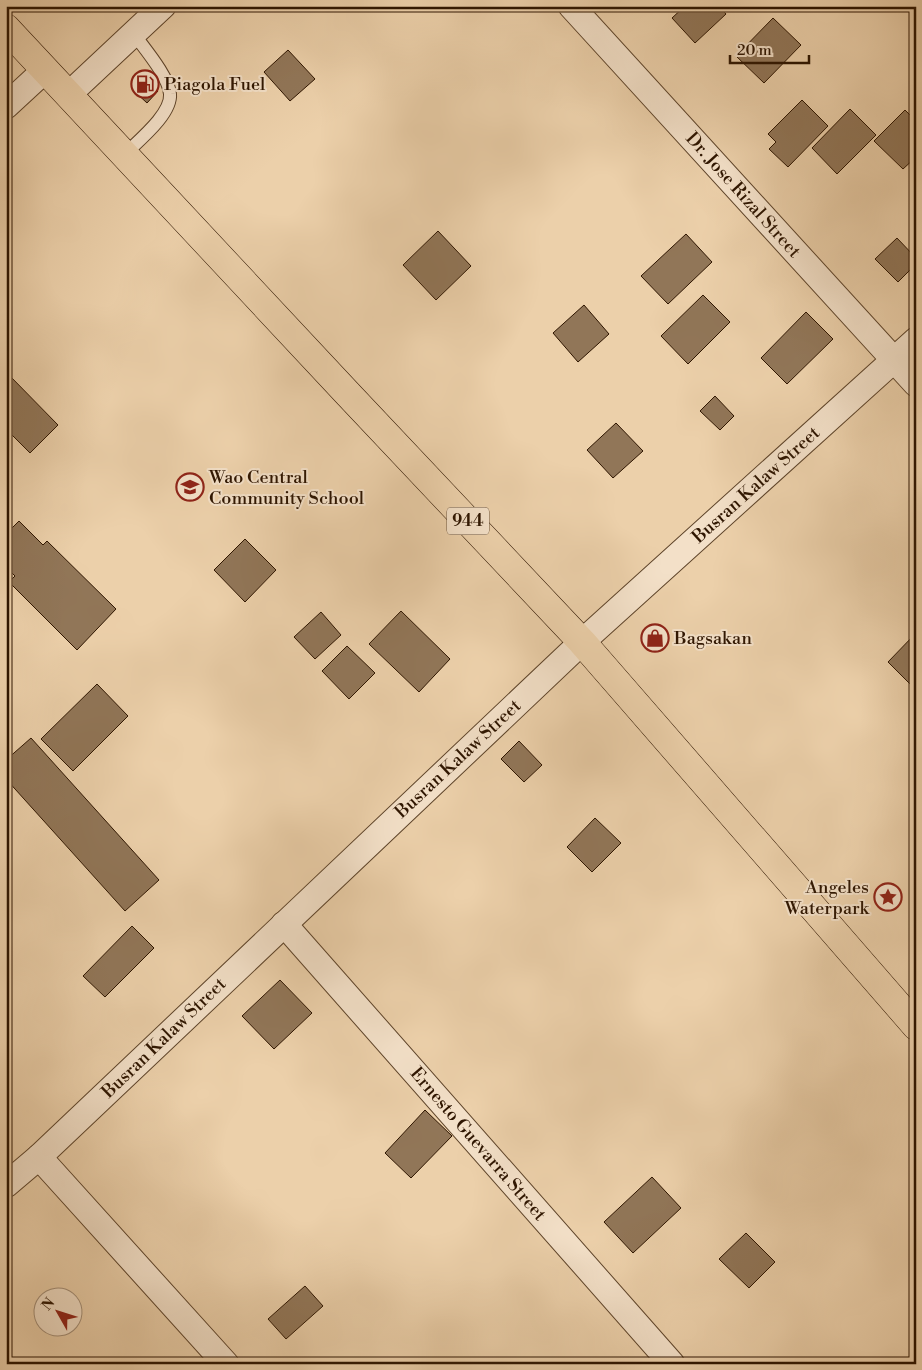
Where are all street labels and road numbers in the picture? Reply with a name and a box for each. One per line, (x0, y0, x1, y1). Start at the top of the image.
street label: Dr. Jose Rizal Street (680, 127, 806, 263)
street label: Busran Kalaw Street (687, 421, 825, 549)
road number: 944 (447, 508, 489, 534)
street label: Busran Kalaw Street (389, 694, 526, 824)
street label: Busran Kalaw Street (96, 972, 232, 1104)
street label: Ernesto Guevarra Street (405, 1062, 552, 1226)

